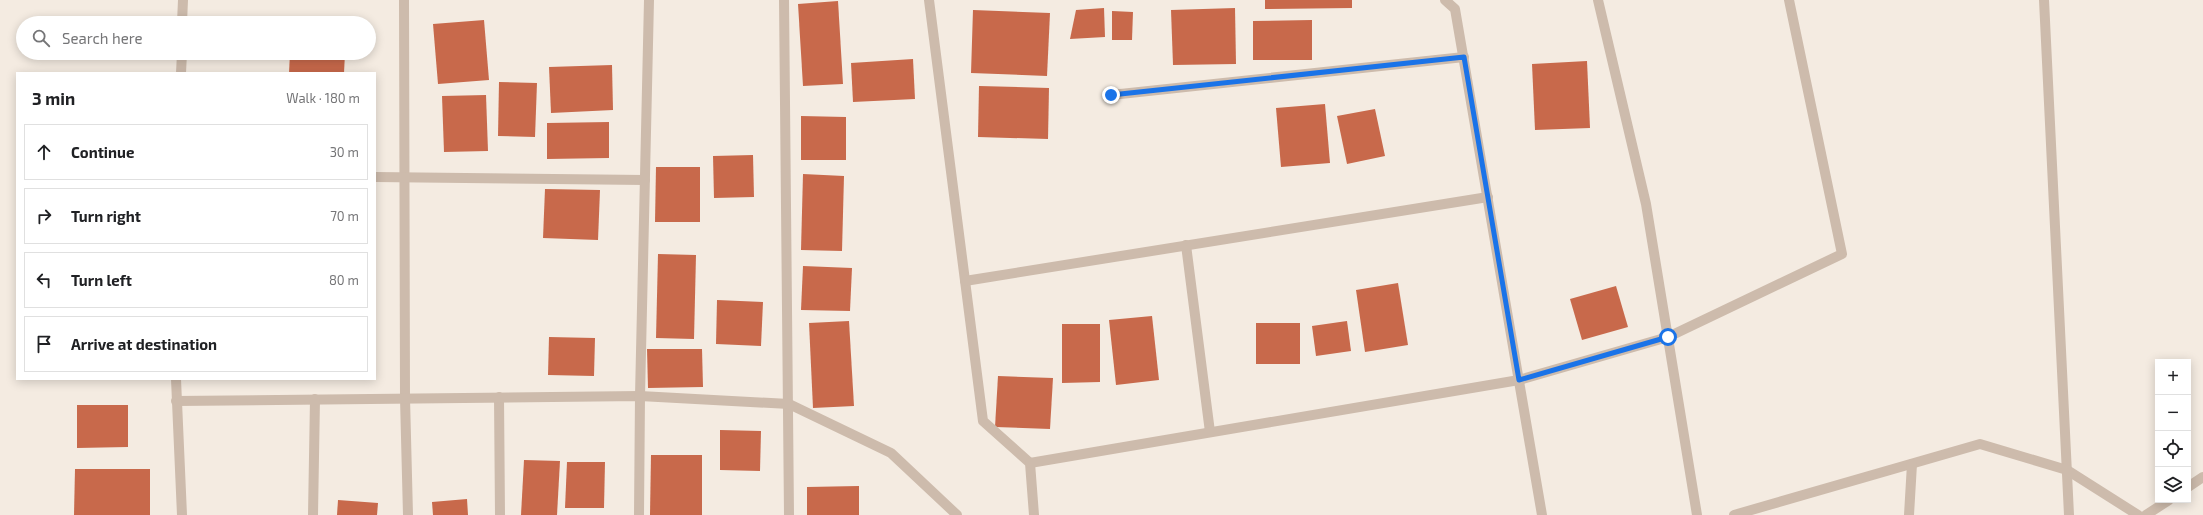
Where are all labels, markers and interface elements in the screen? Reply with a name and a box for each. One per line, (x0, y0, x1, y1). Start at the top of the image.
search box (16, 16, 376, 60)
icon: search (30, 27, 52, 49)
text: Search here (62, 29, 143, 47)
route end (1102, 86, 1120, 104)
text: 3 min (32, 88, 75, 108)
text: Walk · 180 m (286, 90, 360, 106)
icon: ahead (33, 141, 55, 163)
text: Continue (71, 143, 134, 161)
text: 30 m (330, 144, 359, 160)
icon: right (33, 205, 55, 227)
text: Turn right (71, 207, 141, 225)
text: 70 m (330, 208, 359, 224)
icon: left (33, 269, 55, 291)
text: Turn left (71, 271, 132, 289)
text: 80 m (329, 272, 359, 288)
route start (1659, 328, 1677, 346)
icon: arrive (33, 333, 55, 355)
text: Arrive at destination (71, 335, 217, 353)
map controls (2155, 359, 2191, 503)
button: + (2155, 359, 2191, 395)
button: − (2155, 395, 2191, 431)
button: locate (2155, 431, 2191, 467)
button: layers (2155, 467, 2191, 503)

